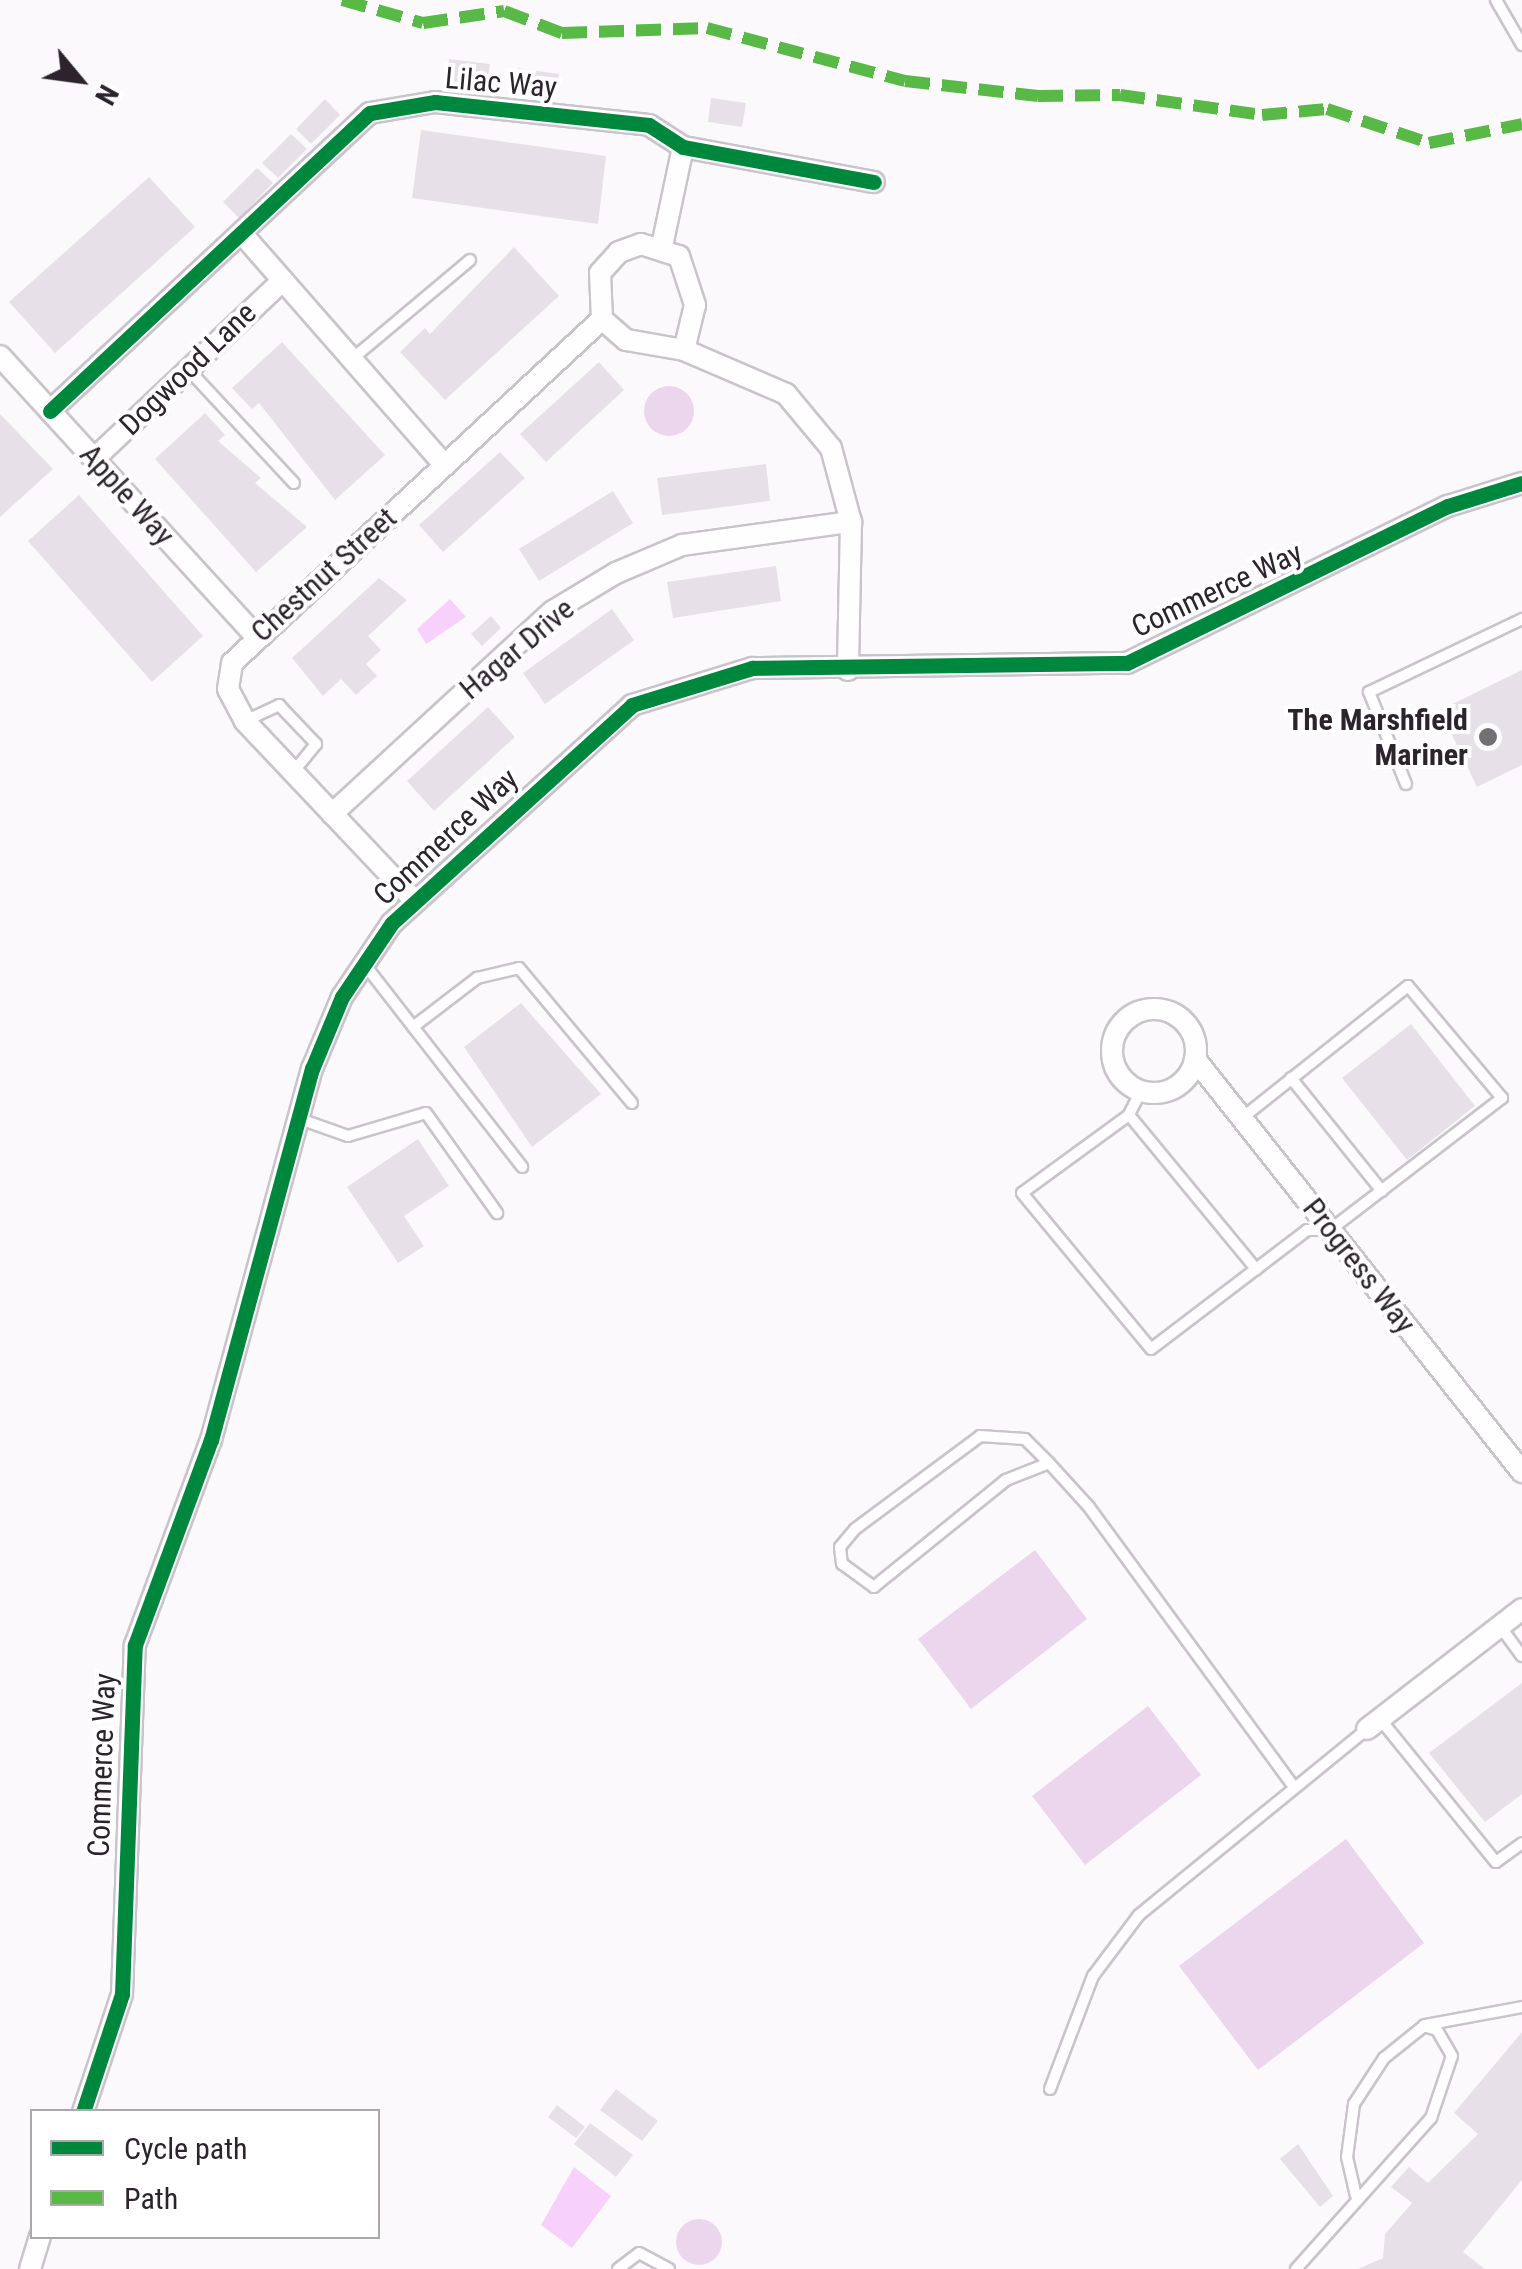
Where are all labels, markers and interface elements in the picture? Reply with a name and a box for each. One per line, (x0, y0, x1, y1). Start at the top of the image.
north arrow (30, 30, 130, 130)
street label: Lilac Way (444, 60, 558, 106)
text: N (88, 79, 125, 110)
street label: Dogwood Lane (112, 295, 264, 443)
street label: Apple Way (72, 437, 182, 553)
street label: Chestnut Street (244, 500, 404, 650)
street label: Commerce Way (1126, 535, 1308, 645)
street label: Hagar Drive (453, 591, 581, 707)
place label: The Marshfield Mariner (1287, 702, 1468, 772)
marker: The Marshfield Mariner (1477, 726, 1499, 748)
street label: Commerce Way (366, 761, 526, 913)
street label: Progress Way (1295, 1191, 1423, 1341)
street label: Commerce Way (81, 1672, 123, 1858)
legend (30, 2109, 380, 2239)
text: Cycle path (124, 2131, 248, 2166)
text: Path (124, 2181, 178, 2216)

